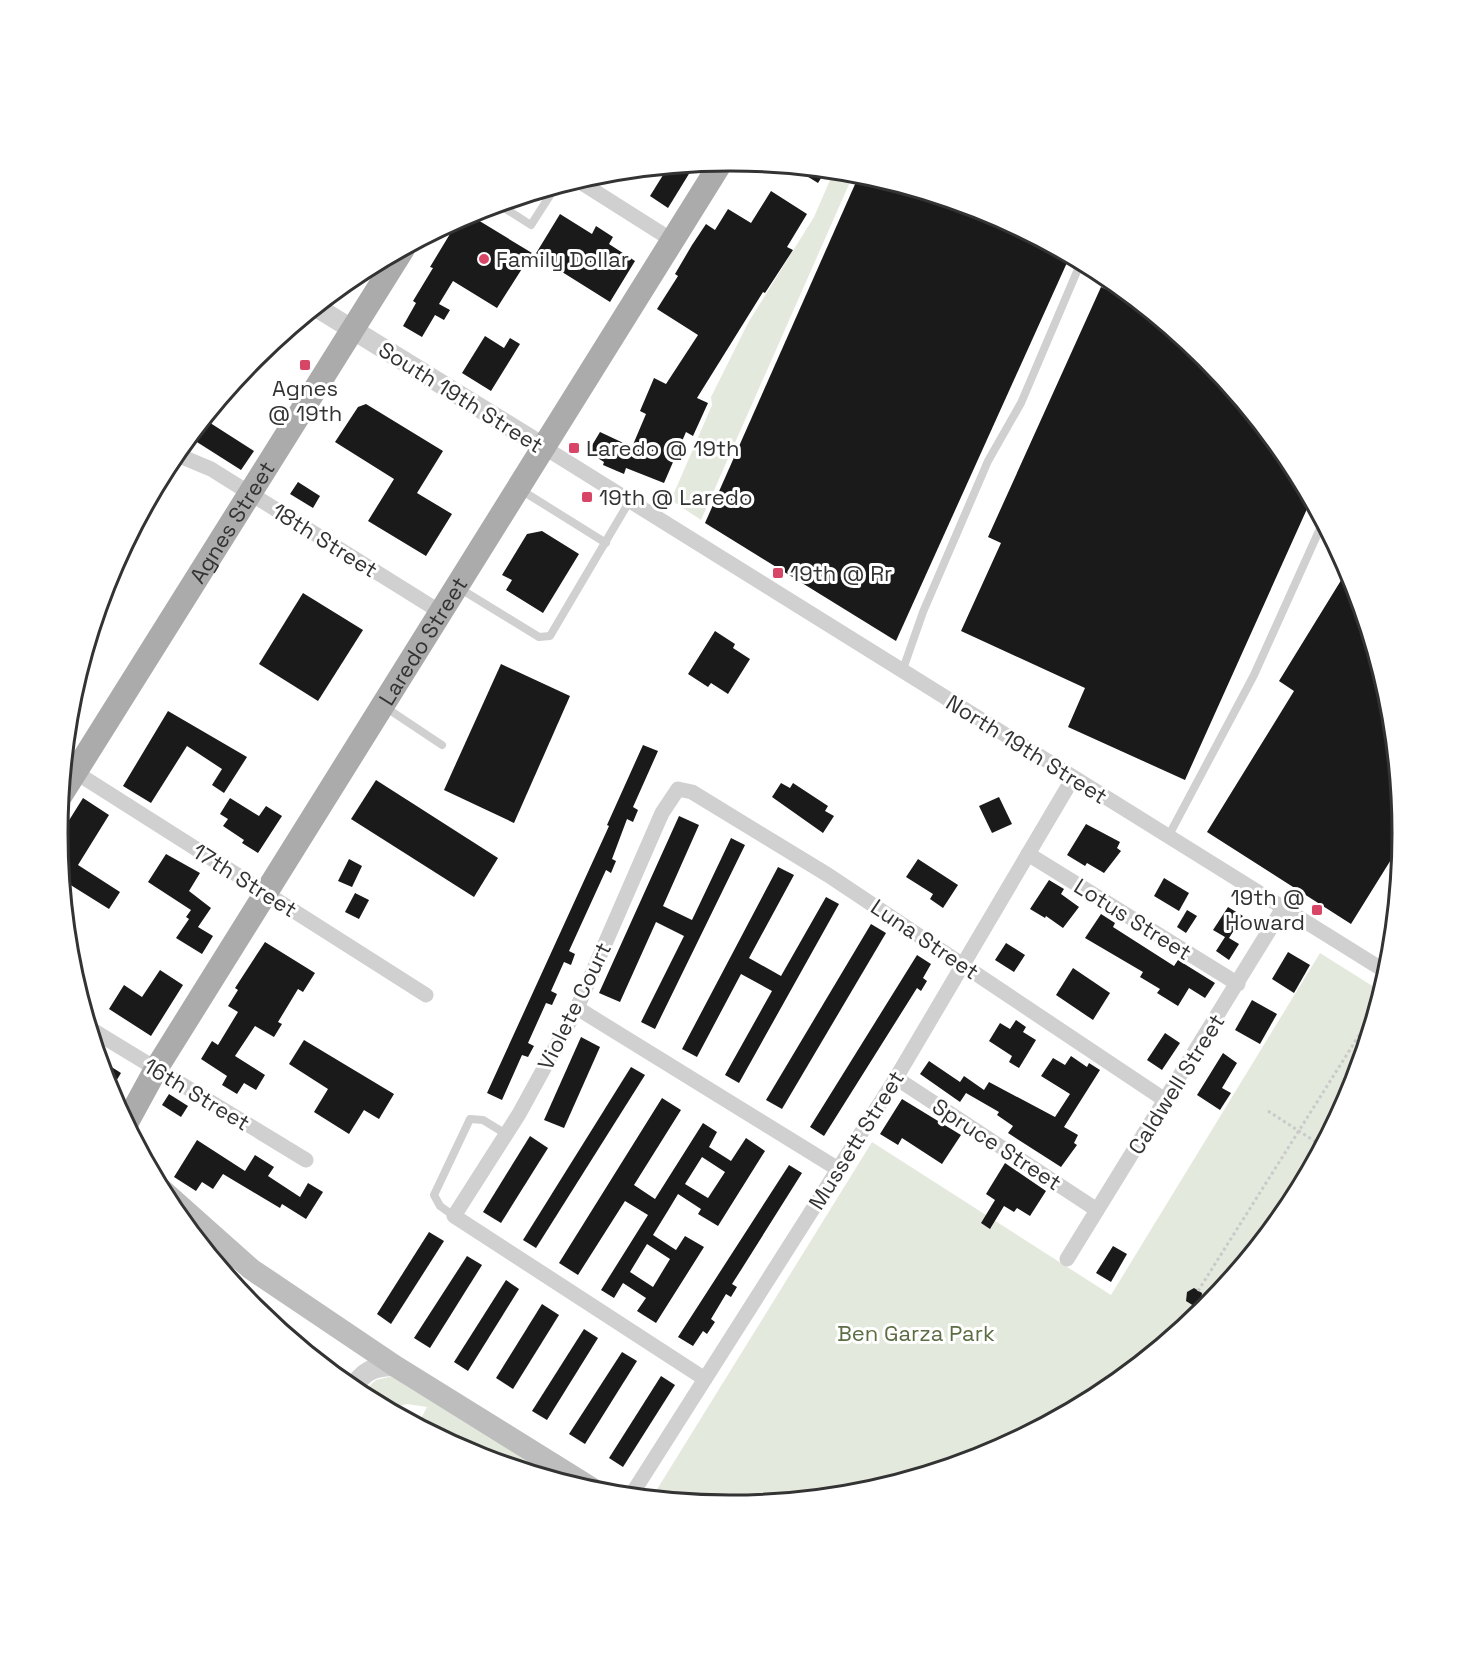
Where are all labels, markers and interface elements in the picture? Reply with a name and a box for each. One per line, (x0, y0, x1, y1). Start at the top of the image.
place label: Family Dollar (496, 245, 629, 273)
marker: Family Dollar (477, 252, 491, 266)
street label: South 19th Street (373, 335, 549, 459)
marker: Agnes @ 19th (298, 358, 312, 372)
place label: Agnes @ 19th (268, 374, 342, 427)
place label: Laredo @ 19th (586, 434, 740, 462)
marker: Laredo @ 19th (567, 441, 581, 455)
street label: Agnes Street (183, 456, 281, 588)
place label: 19th @ Laredo (599, 483, 753, 511)
marker: 19th @ Laredo (580, 490, 594, 504)
street label: 18th Street (267, 496, 383, 584)
place label: 19th @ Rr (790, 559, 892, 587)
marker: 19th @ Rr (771, 566, 785, 580)
street label: Laredo Street (372, 571, 473, 710)
street label: North 19th Street (941, 688, 1113, 810)
street label: 17th Street (188, 837, 302, 923)
street label: Lotus Street (1069, 872, 1197, 966)
place label: 19th @ Howard (1225, 883, 1305, 936)
street label: Luna Street (866, 893, 984, 985)
marker: 19th @ Howard (1310, 903, 1324, 917)
street label: Violete Court (531, 938, 617, 1074)
street label: Caldwell Street (1122, 1009, 1230, 1159)
street label: 16th Street (139, 1051, 255, 1137)
street label: Mussett Street (802, 1065, 910, 1215)
street label: Spruce Street (927, 1092, 1067, 1196)
park label: Ben Garza Park (837, 1319, 995, 1347)

